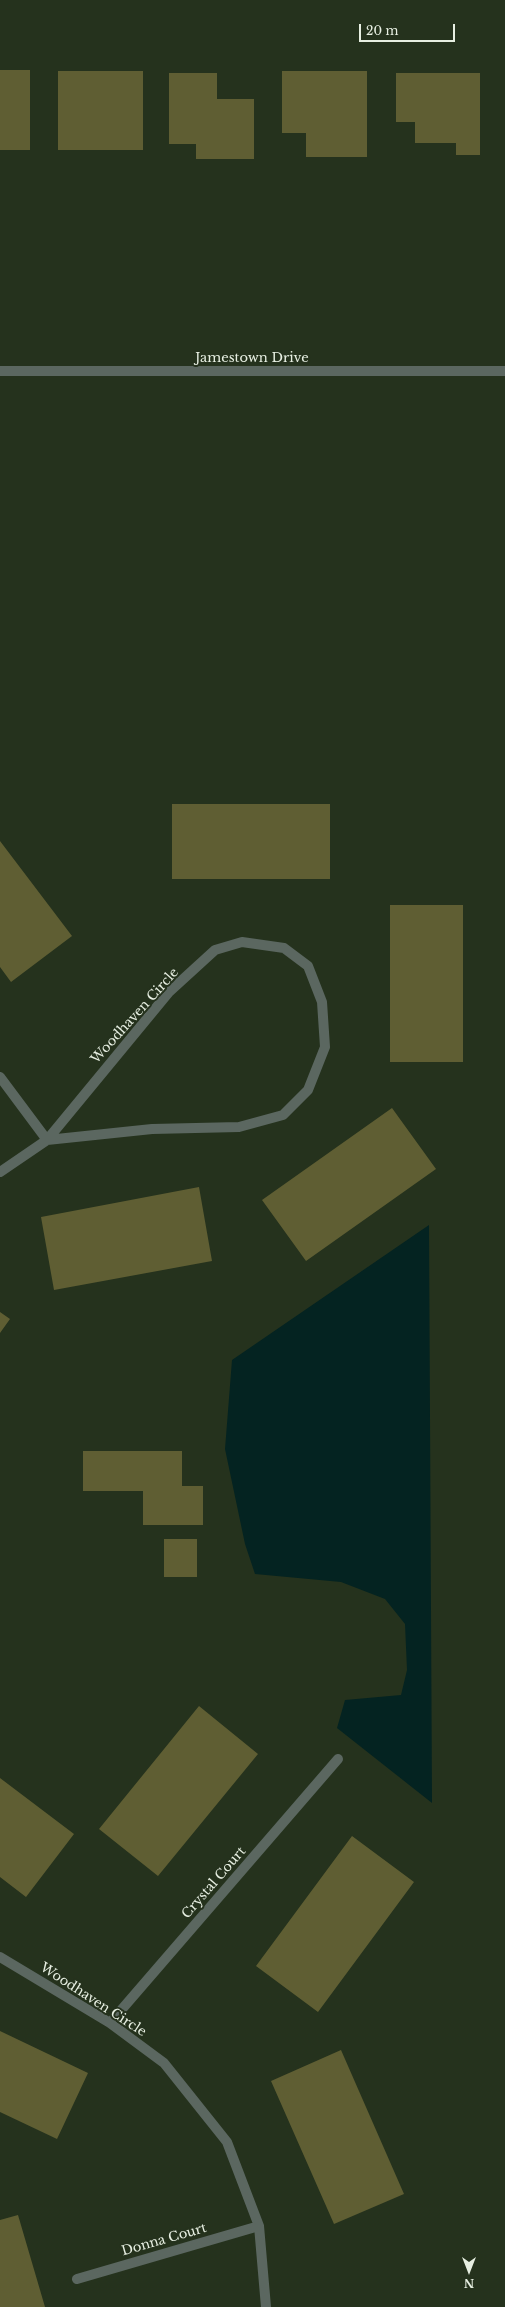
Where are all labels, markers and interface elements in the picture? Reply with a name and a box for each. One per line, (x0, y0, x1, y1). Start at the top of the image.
scale bar (361, 16, 457, 42)
text: 20 m (366, 23, 398, 38)
street label: Jamestown Drive (195, 350, 309, 366)
street label: Woodhaven Circle (88, 965, 182, 1067)
street label: Crystal Court (179, 1844, 249, 1922)
street label: Woodhaven Circle (37, 1960, 149, 2040)
street label: Donna Court (120, 2220, 208, 2260)
north arrow (449, 2251, 489, 2291)
text: N (464, 2276, 474, 2290)

